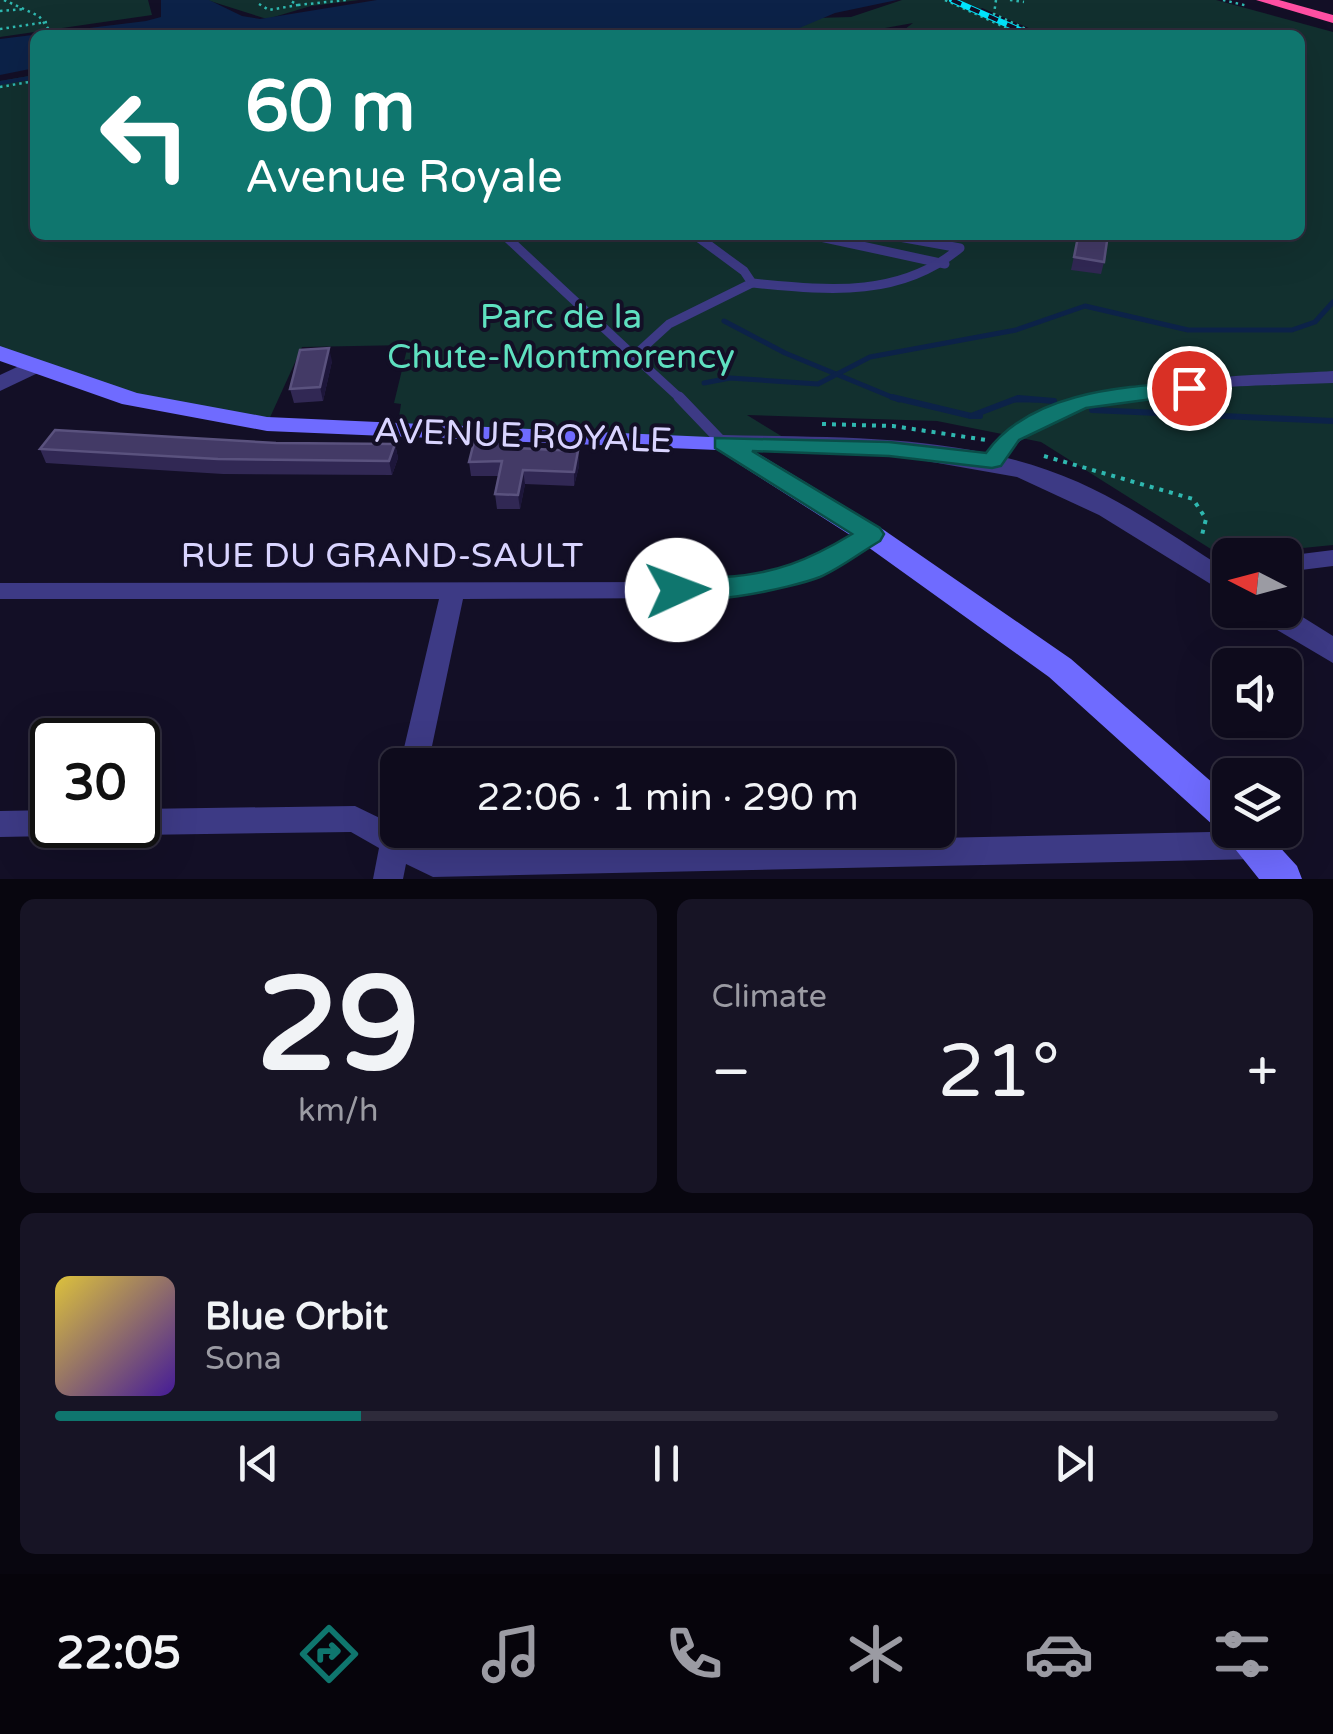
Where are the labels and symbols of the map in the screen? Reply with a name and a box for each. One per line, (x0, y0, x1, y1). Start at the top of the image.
park label: Parc de la Chute-Montmorency (387, 296, 735, 378)
pin (1147, 346, 1232, 431)
street label: AVENUE ROYALE (373, 410, 673, 462)
street label: RUE DU GRAND-SAULT (181, 535, 583, 577)
position arrow (625, 538, 729, 642)
north arrow (1212, 538, 1302, 628)
speed limit sign: 30 (30, 718, 160, 848)

